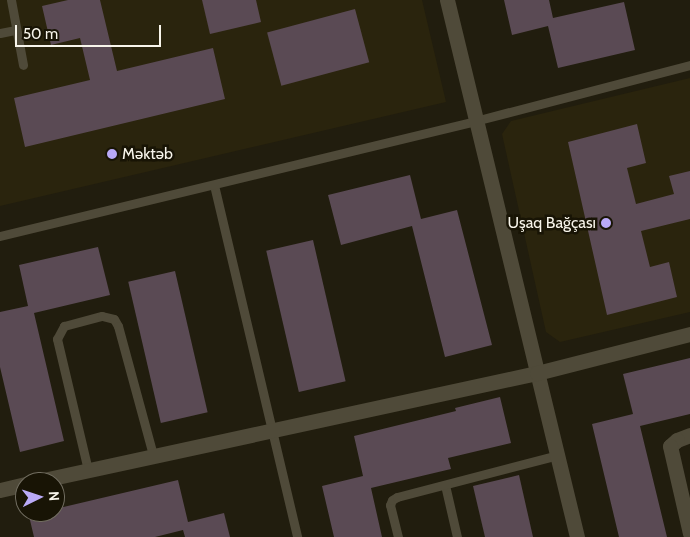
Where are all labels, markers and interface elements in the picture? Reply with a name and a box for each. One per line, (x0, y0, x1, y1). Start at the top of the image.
scale bar (18, 15, 164, 47)
text: 50 m (23, 25, 58, 43)
place label: Məktəb (122, 144, 173, 164)
marker: Məktəb (106, 148, 118, 160)
place label: Uşaq Bağçası (507, 213, 596, 233)
marker: Uşaq Bağçası (600, 217, 612, 229)
north arrow (15, 472, 65, 522)
text: N (45, 490, 63, 502)

